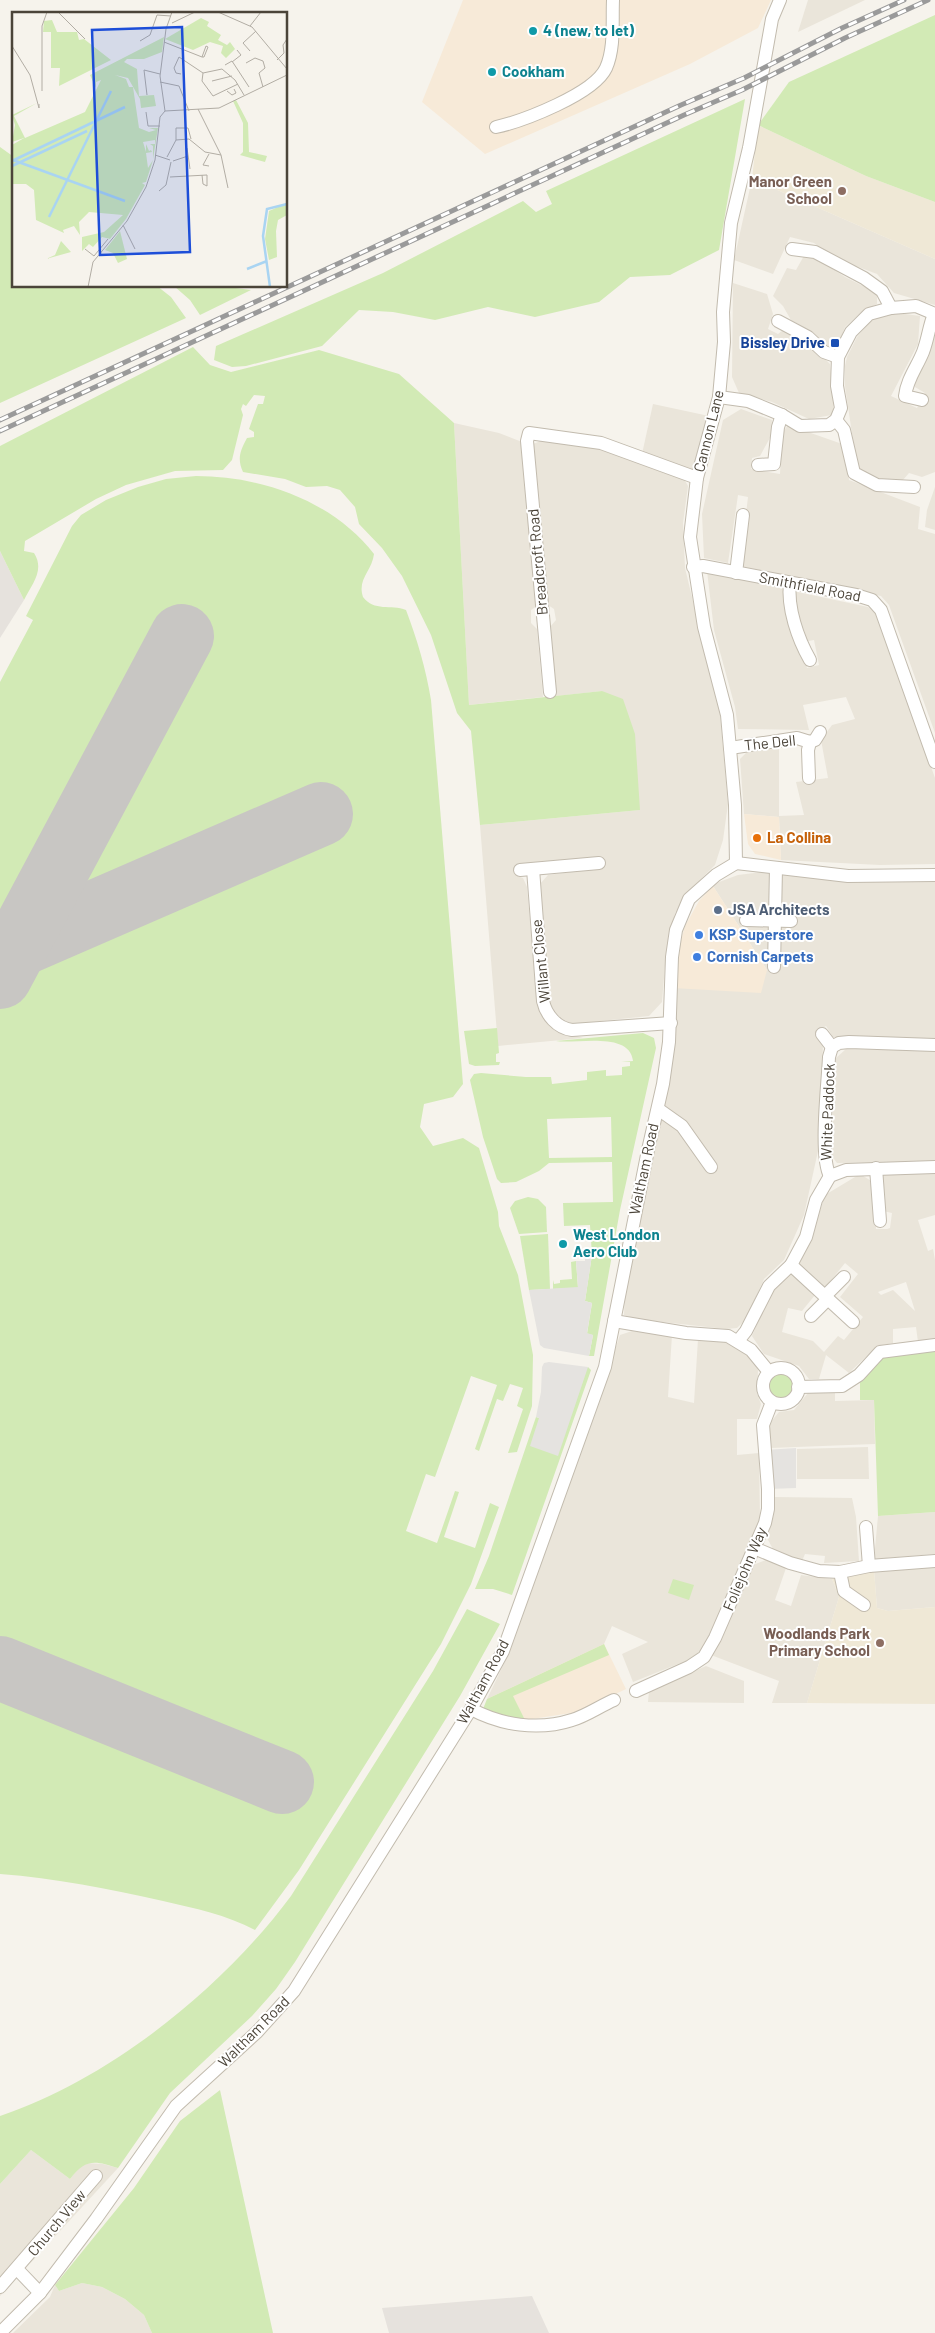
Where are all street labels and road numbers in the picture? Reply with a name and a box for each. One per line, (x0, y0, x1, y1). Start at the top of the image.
street label: Cannon Lane (689, 388, 727, 474)
street label: Breadcroft Road (523, 508, 551, 616)
street label: Smithfield Road (758, 567, 863, 605)
street label: The Dell (743, 730, 797, 754)
street label: Willant Close (527, 918, 553, 1004)
street label: White Paddock (816, 1062, 838, 1161)
street label: Waltham Road (625, 1121, 662, 1216)
street label: Foliejohn Way (718, 1524, 770, 1613)
street label: Waltham Road (452, 1636, 512, 1727)
street label: Waltham Road (214, 1992, 293, 2071)
street label: Church View (23, 2185, 89, 2259)

